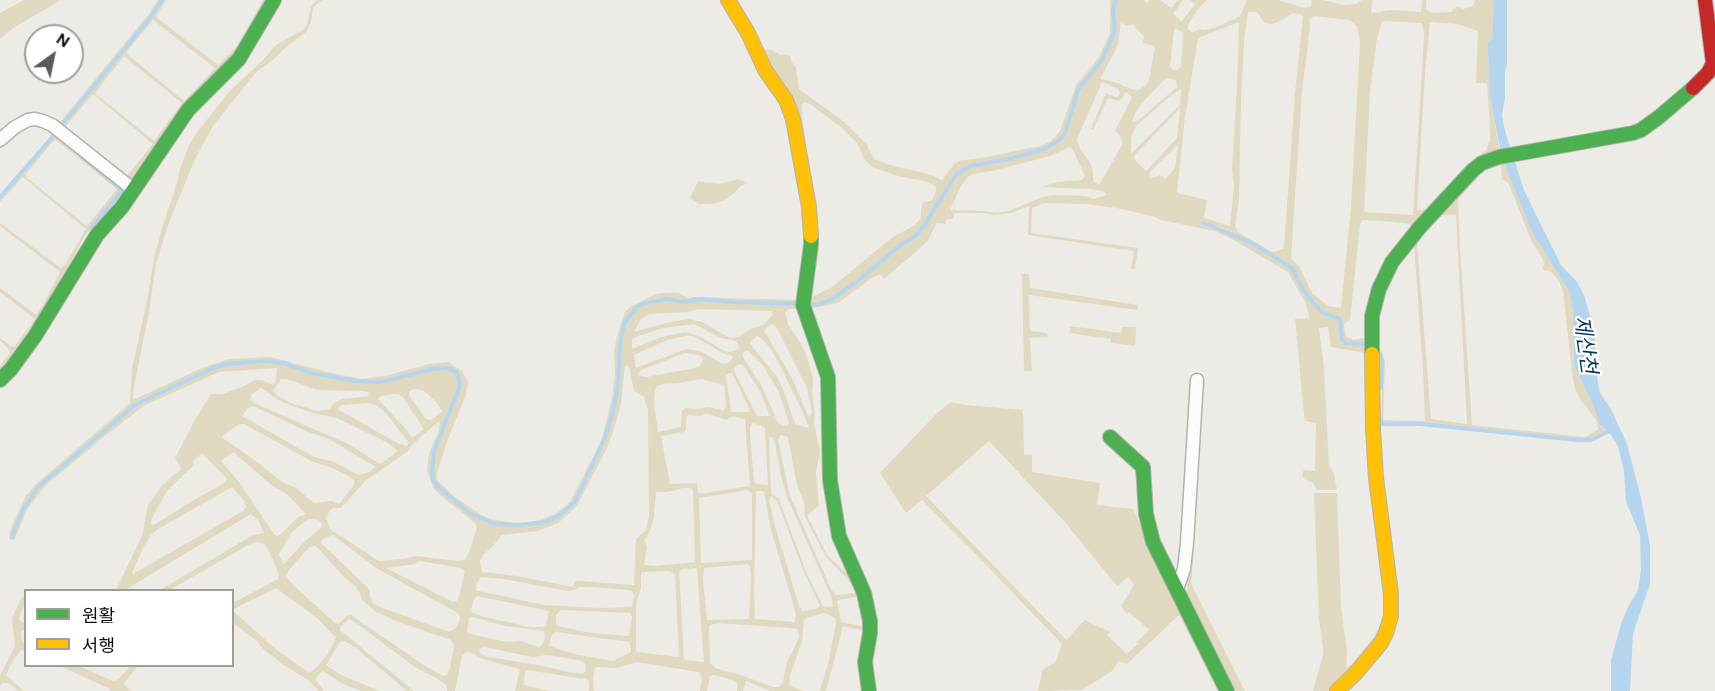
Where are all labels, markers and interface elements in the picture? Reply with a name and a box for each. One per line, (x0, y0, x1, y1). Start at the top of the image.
north arrow (24, 24, 84, 84)
text: N (52, 28, 74, 52)
water label: 제산천 (1567, 315, 1601, 375)
legend (24, 589, 234, 667)
text: 원활 (82, 604, 115, 628)
text: 서행 (82, 634, 115, 658)

